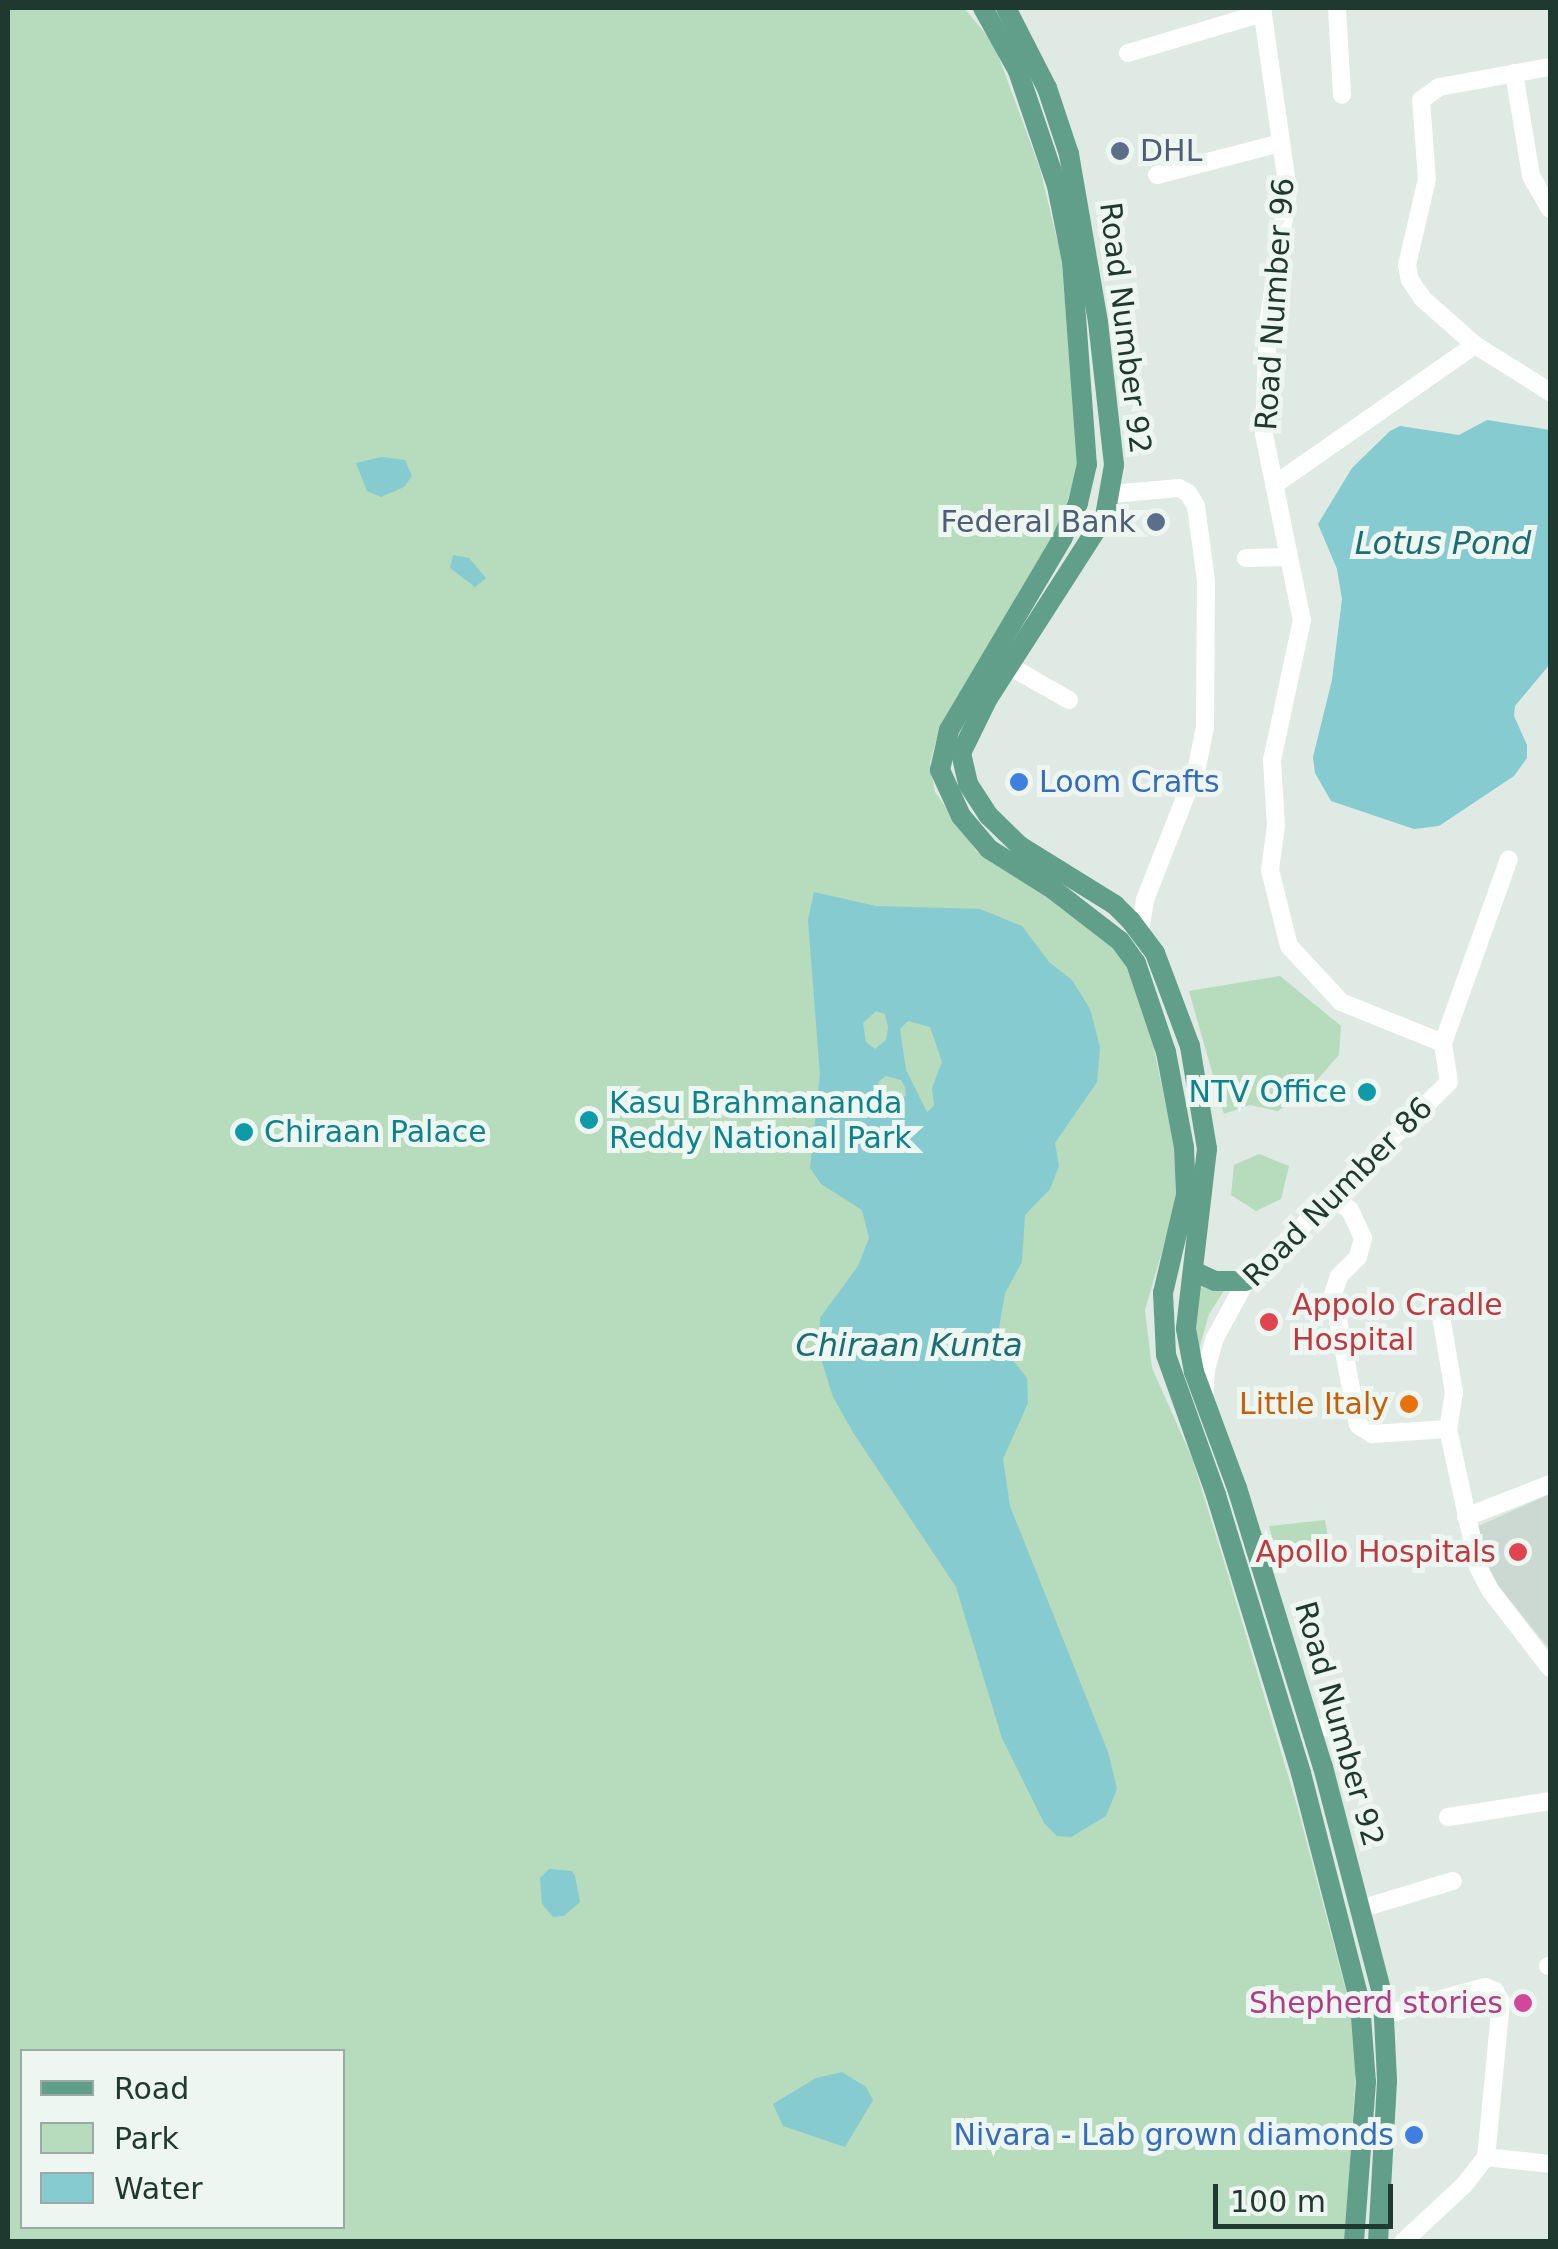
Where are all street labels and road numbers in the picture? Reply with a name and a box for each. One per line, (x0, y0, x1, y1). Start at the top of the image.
street label: Road Number 96 (1248, 177, 1302, 431)
street label: Road Number 92 (1092, 200, 1158, 456)
street label: Road Number 86 (1236, 1090, 1440, 1294)
street label: Road Number 92 (1287, 1597, 1391, 1851)

